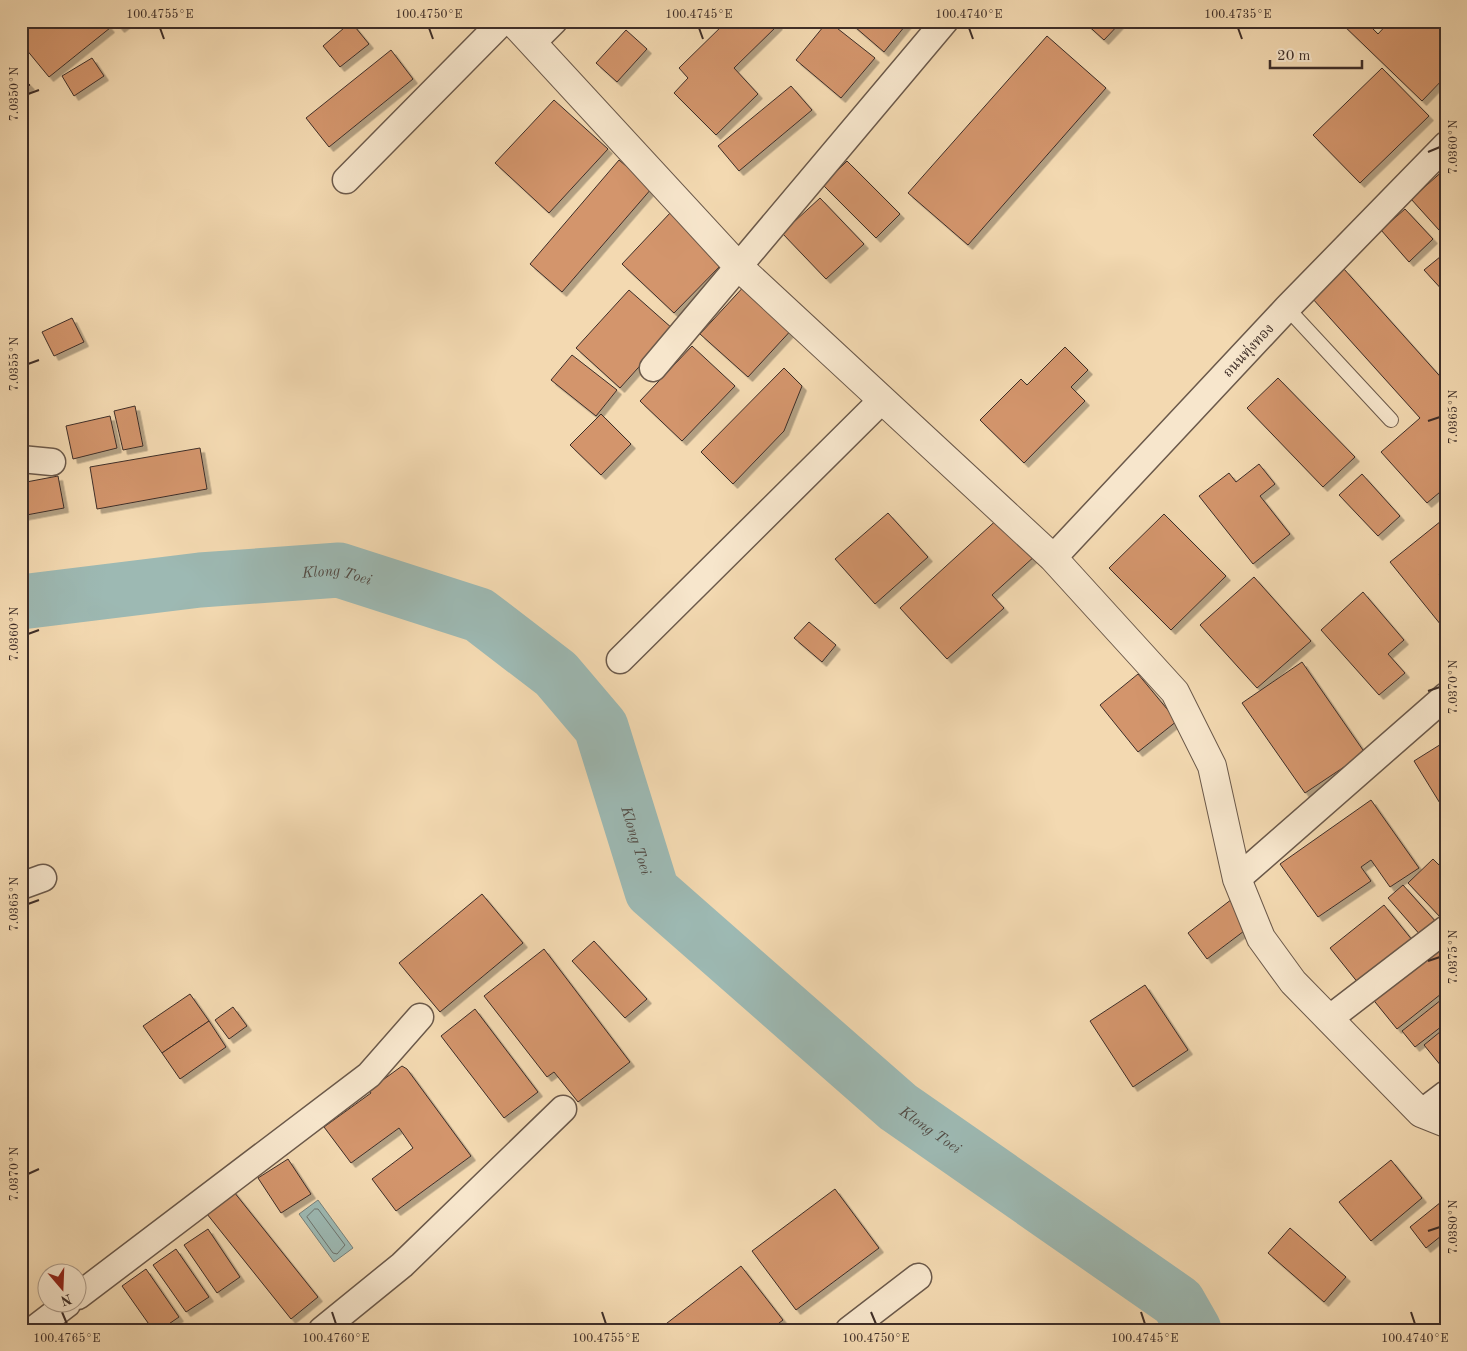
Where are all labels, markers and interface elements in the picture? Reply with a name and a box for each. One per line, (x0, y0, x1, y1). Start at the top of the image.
text: 100.4755°E (126, 8, 194, 21)
text: 100.4750°E (395, 8, 463, 21)
text: 100.4745°E (665, 8, 733, 21)
text: 100.4735°E (1204, 8, 1272, 21)
text: 100.4740°E (935, 9, 1003, 21)
scale bar (1270, 38, 1362, 70)
text: 20 m (1277, 49, 1311, 64)
text: 7.0350°N (8, 67, 21, 121)
text: 7.0360°N (1448, 120, 1460, 174)
street label: ถนนทุ่งทอง (1219, 320, 1278, 381)
text: 7.0355°N (8, 337, 21, 391)
text: 7.0365°N (1447, 390, 1460, 444)
water label: Klong Toei (300, 564, 373, 589)
text: 7.0360°N (9, 607, 21, 661)
text: 7.0370°N (1448, 660, 1460, 714)
water label: Klong Toei (617, 804, 653, 877)
text: 7.0365°N (8, 877, 21, 931)
text: 7.0375°N (1447, 930, 1460, 984)
water label: Klong Toei (895, 1104, 963, 1157)
text: 7.0370°N (9, 1147, 21, 1201)
text: 7.0380°N (1448, 1200, 1460, 1254)
north arrow (38, 1264, 88, 1314)
text: N (58, 1291, 73, 1308)
text: 100.4765°E (33, 1332, 101, 1345)
text: 100.4755°E (572, 1332, 640, 1345)
text: 100.4750°E (842, 1332, 910, 1345)
text: 100.4745°E (1111, 1332, 1179, 1345)
text: 100.4760°E (302, 1333, 370, 1345)
text: 100.4740°E (1381, 1333, 1449, 1345)

